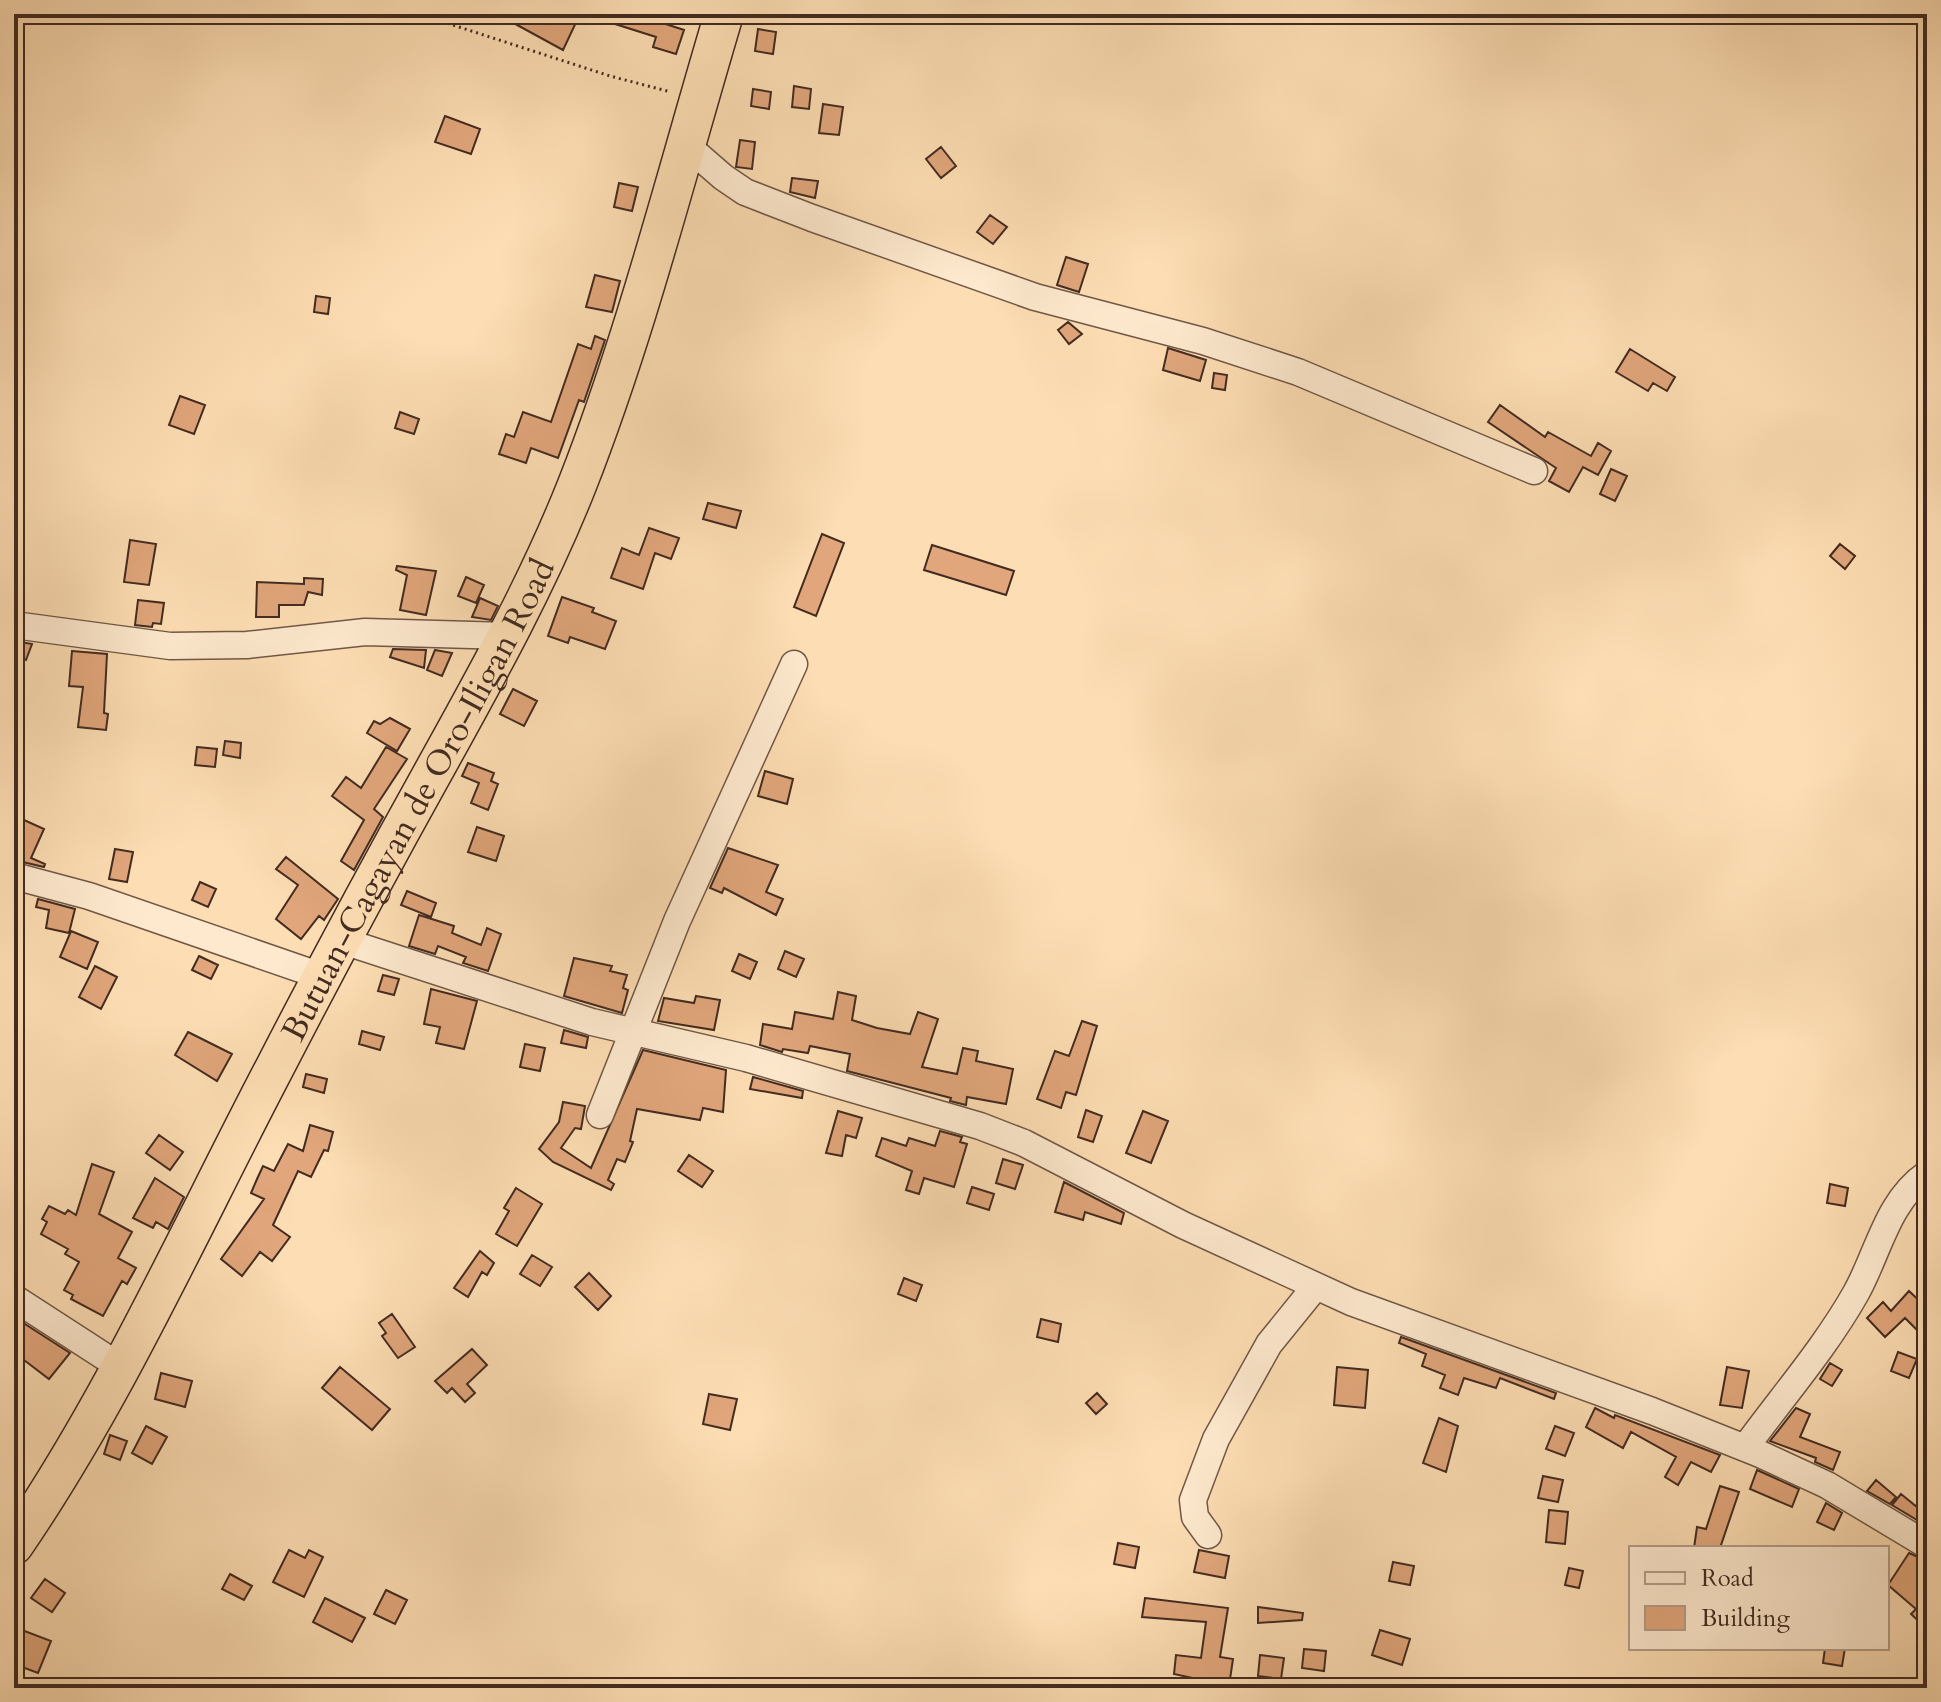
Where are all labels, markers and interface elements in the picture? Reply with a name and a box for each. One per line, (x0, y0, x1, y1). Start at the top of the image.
street label: Butuan-Cagayan de Oro-Iligan Road (270, 551, 566, 1049)
legend (1629, 1546, 1889, 1650)
text: Road (1701, 1562, 1754, 1595)
text: Building (1701, 1602, 1791, 1635)

